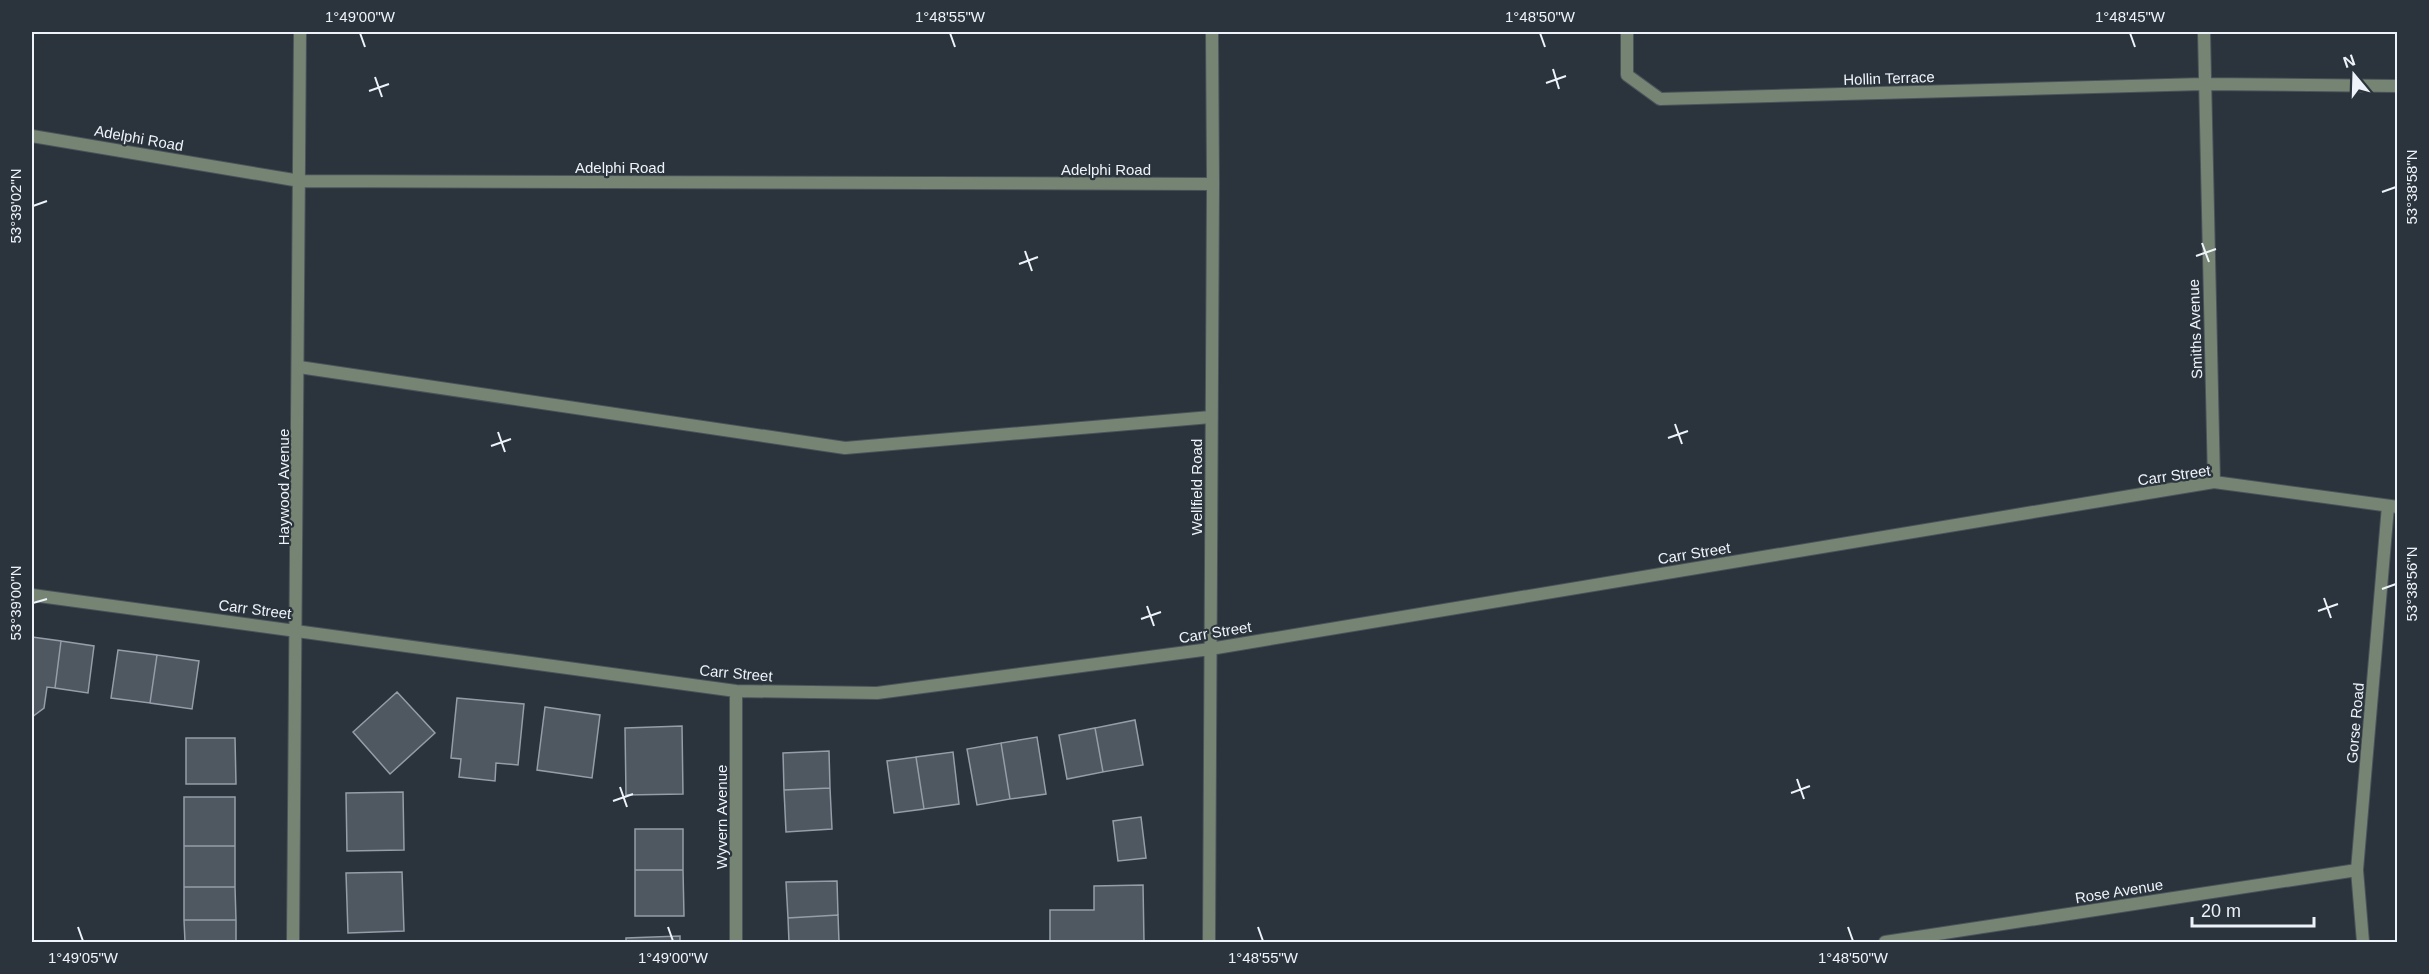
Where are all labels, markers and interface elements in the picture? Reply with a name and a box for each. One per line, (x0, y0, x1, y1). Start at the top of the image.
text: 1°49'00"W (325, 8, 396, 25)
text: 1°48'55"W (915, 8, 986, 25)
text: 1°48'50"W (1505, 8, 1576, 25)
text: 1°48'45"W (2095, 8, 2166, 25)
north arrow (2324, 45, 2384, 105)
text: N (2341, 51, 2358, 71)
street label: Hollin Terrace (1843, 68, 1935, 88)
street label: Adelphi Road (93, 122, 185, 154)
text: 53°38'58"N (2403, 149, 2420, 225)
street label: Adelphi Road (575, 159, 665, 176)
street label: Adelphi Road (1061, 161, 1151, 178)
text: 53°39'02"N (7, 168, 24, 244)
street label: Smiths Avenue (2185, 279, 2205, 379)
street label: Haywood Avenue (275, 429, 292, 545)
street label: Wellfield Road (1188, 439, 1205, 535)
street label: Carr Street (2136, 461, 2212, 489)
street label: Carr Street (1656, 539, 1732, 567)
text: 53°38'56"N (2403, 546, 2420, 622)
text: 53°39'00"N (7, 565, 24, 641)
street label: Carr Street (218, 596, 293, 622)
street label: Carr Street (1177, 618, 1253, 646)
street label: Carr Street (699, 661, 774, 685)
street label: Gorse Road (2343, 682, 2367, 764)
street label: Wyvern Avenue (713, 765, 730, 869)
street label: Rose Avenue (2074, 876, 2164, 906)
scale bar (2192, 890, 2314, 928)
text: 20 m (2201, 901, 2241, 921)
text: 1°49'05"W (48, 949, 119, 966)
text: 1°49'00"W (638, 949, 709, 966)
text: 1°48'55"W (1228, 949, 1299, 966)
text: 1°48'50"W (1818, 949, 1889, 966)

